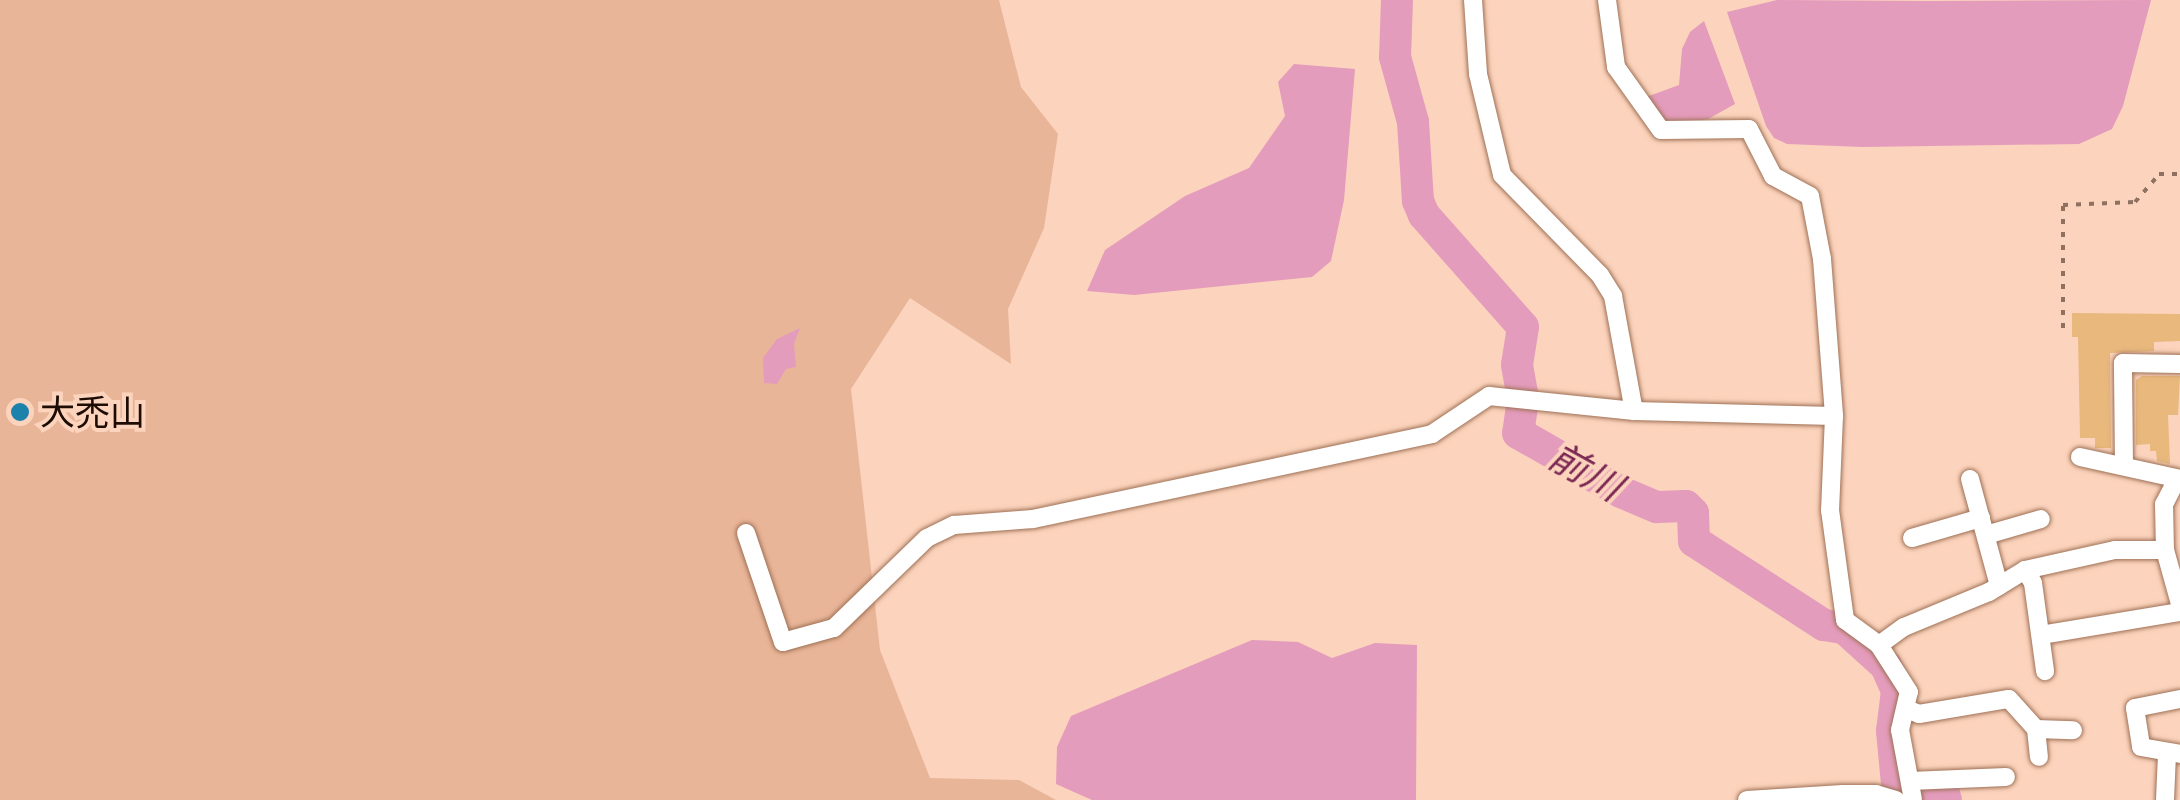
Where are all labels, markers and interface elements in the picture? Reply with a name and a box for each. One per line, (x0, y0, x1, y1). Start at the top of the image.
place label: 大禿山 (40, 391, 145, 433)
marker: 大禿山 (9, 401, 31, 423)
water label: 前川 (1542, 433, 1630, 509)

